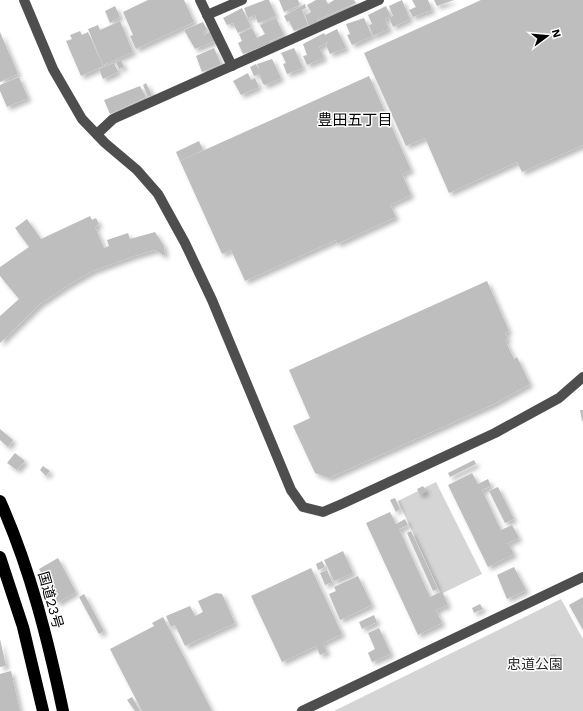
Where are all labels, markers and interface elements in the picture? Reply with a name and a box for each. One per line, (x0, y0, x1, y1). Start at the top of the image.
north arrow (527, 16, 567, 56)
text: N (549, 28, 564, 39)
district label: 豊田五丁目 (317, 111, 393, 129)
street label: 国道23号 (35, 570, 67, 630)
park label: 忠道公園 (507, 656, 563, 672)

